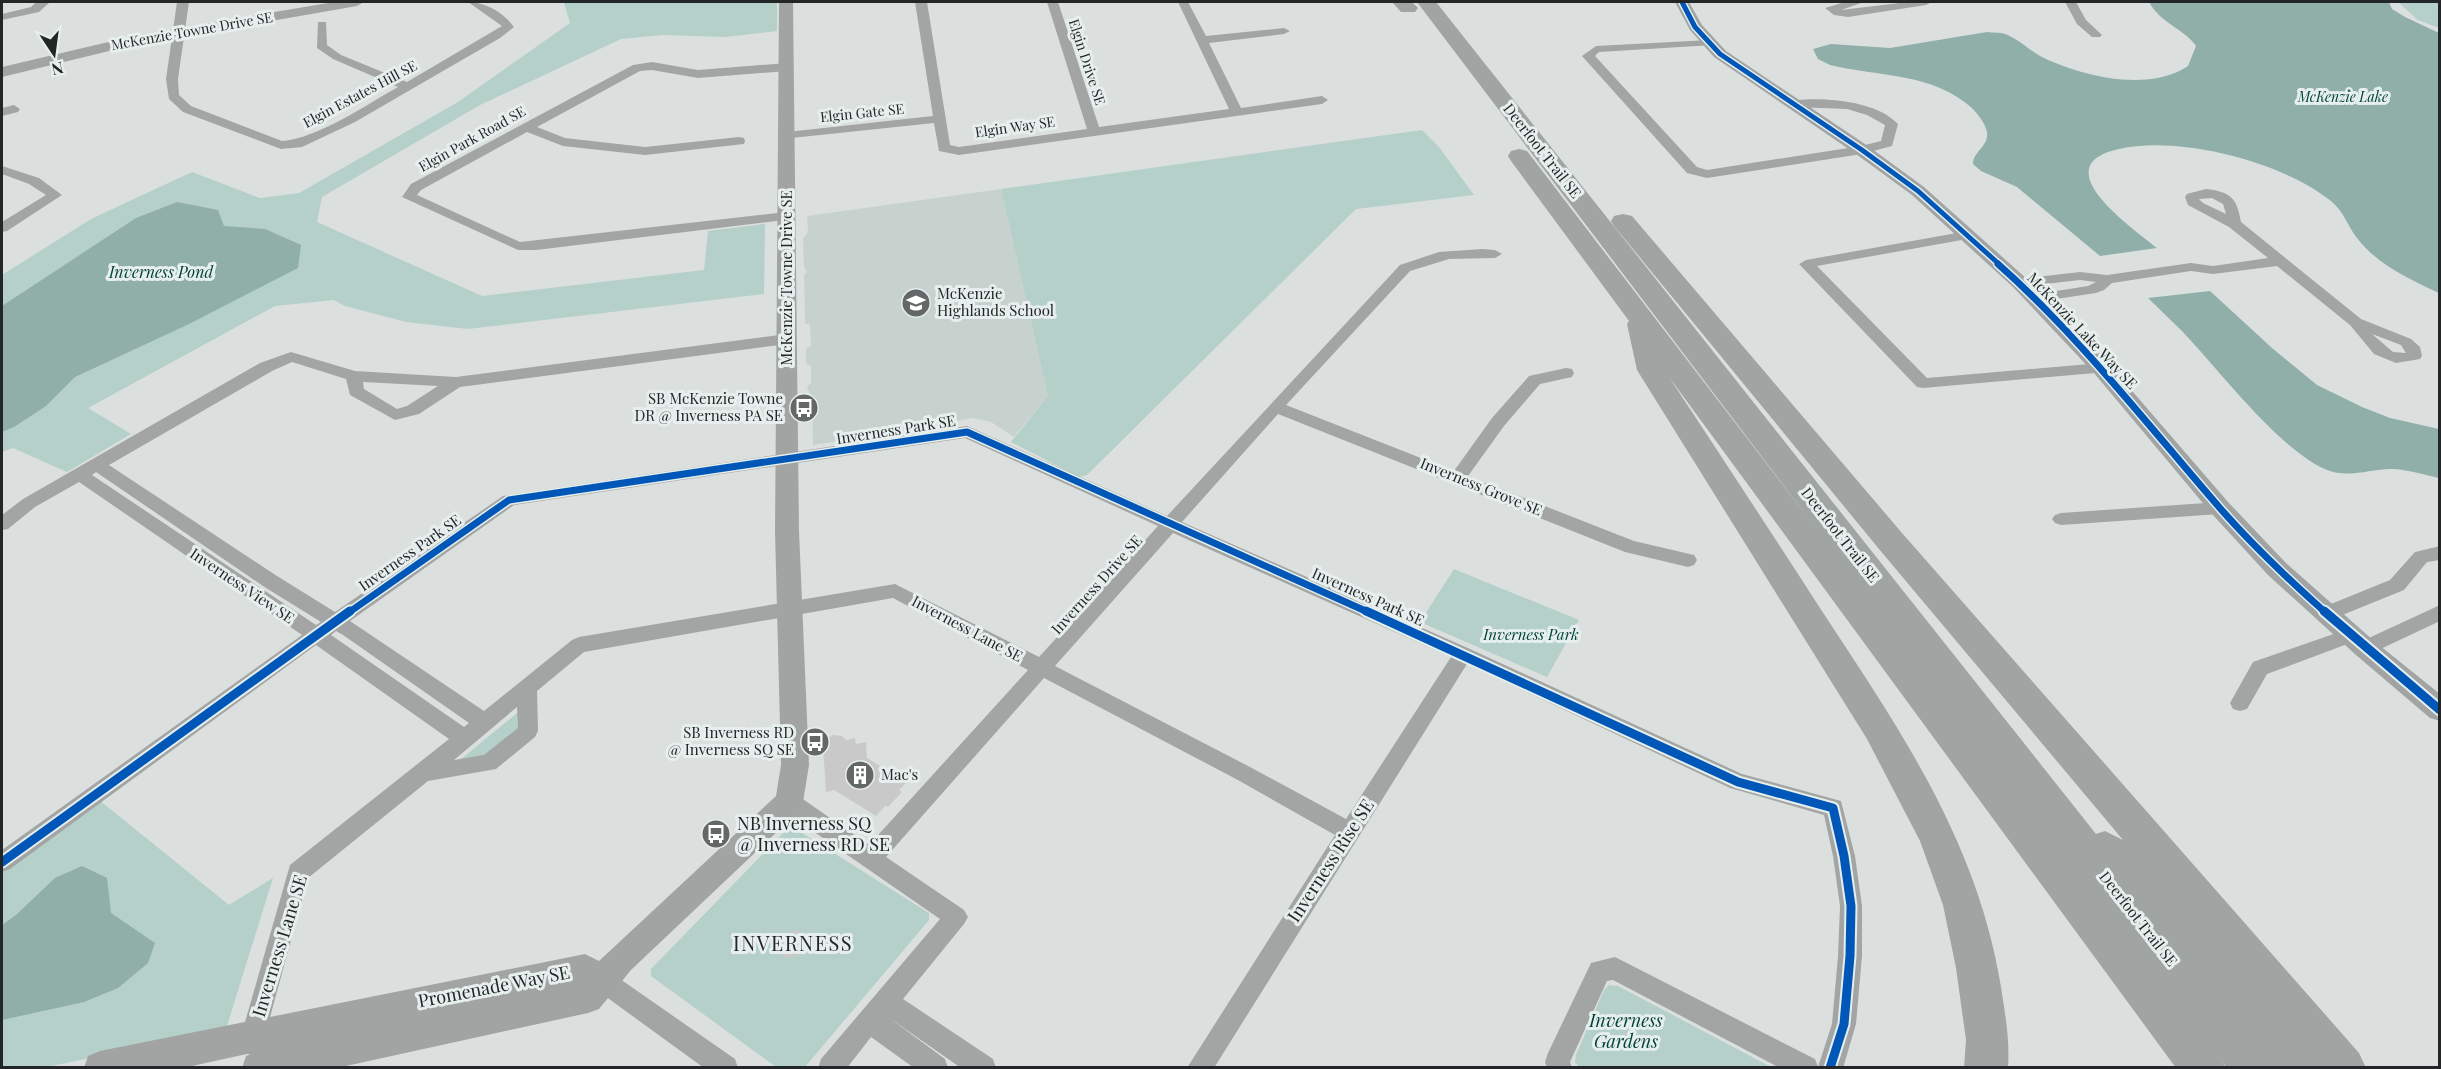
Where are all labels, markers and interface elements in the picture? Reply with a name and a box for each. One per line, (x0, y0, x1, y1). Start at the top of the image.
street label: McKenzie Towne Drive SE (110, 7, 274, 54)
street label: Elgin Drive SE (1065, 16, 1110, 107)
north arrow (24, 24, 84, 84)
street label: Elgin Estates Hill SE (299, 55, 420, 132)
text: N (49, 58, 65, 81)
water label: McKenzie Lake (2297, 87, 2388, 106)
street label: Elgin Gate SE (819, 99, 905, 126)
street label: Deerfoot Trail SE (1499, 99, 1586, 202)
street label: Elgin Park Road SE (415, 101, 529, 176)
street label: Elgin Way SE (974, 111, 1056, 142)
street label: McKenzie Towne Drive SE (776, 190, 796, 366)
water label: Inverness Pond (108, 261, 214, 282)
street label: McKenzie Lake Way SE (2023, 268, 2142, 393)
place label: McKenzie Highlands School (937, 283, 1054, 320)
school or university icon: McKenzie Highlands School (900, 287, 932, 319)
place label: SB McKenzie Towne DR @ Inverness PA SE (634, 388, 783, 425)
bus stop icon: SB McKenzie Towne DR @ Inverness PA SE (788, 392, 820, 424)
street label: Inverness Park SE (835, 410, 957, 448)
street label: Inverness Grove SE (1417, 452, 1545, 520)
street label: Deerfoot Trail SE (1797, 483, 1884, 586)
street label: Inverness Park SE (354, 509, 465, 595)
street label: Inverness Drive SE (1046, 531, 1146, 638)
street label: Inverness View SE (187, 543, 299, 627)
street label: Inverness Park SE (1309, 562, 1428, 630)
street label: Inverness Lane SE (909, 590, 1026, 666)
park label: Inverness Park (1482, 624, 1579, 644)
place label: SB Inverness RD @ Inverness SQ SE (668, 722, 794, 759)
bus stop icon: SB Inverness RD @ Inverness SQ SE (799, 726, 831, 758)
building icon: Mac's (844, 759, 876, 791)
place label: Mac's (881, 764, 918, 784)
street label: Inverness Rise SE (1281, 794, 1379, 927)
place label: NB Inverness SQ @ Inverness RD SE (737, 811, 890, 856)
bus stop icon: NB Inverness SQ @ Inverness RD SE (700, 818, 732, 850)
street label: Deerfoot Trail SE (2095, 867, 2182, 970)
street label: Inverness Lane SE (246, 872, 312, 1020)
district label: INVERNESS (733, 929, 853, 956)
street label: Promenade Way SE (416, 960, 572, 1013)
park label: Inverness Gardens (1588, 1008, 1663, 1053)

